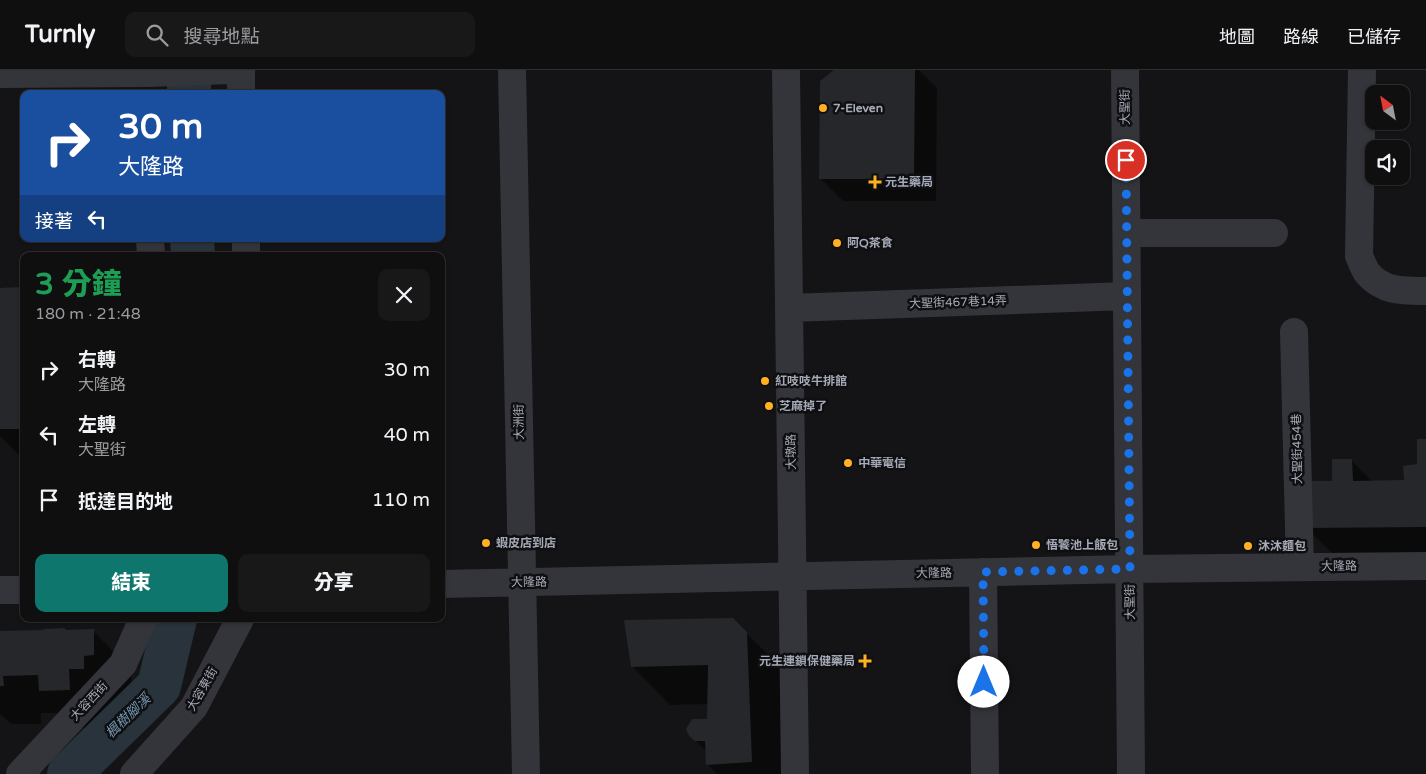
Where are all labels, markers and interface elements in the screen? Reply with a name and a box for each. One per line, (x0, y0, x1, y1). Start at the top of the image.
search box (125, 12, 475, 57)
text: Turnly (25, 20, 95, 49)
icon: search (143, 21, 171, 49)
text: 搜尋地點 (183, 26, 259, 48)
text: 地圖 (1219, 26, 1255, 48)
text: 路線 (1283, 26, 1319, 48)
text: 已儲存 (1347, 26, 1401, 48)
north arrow (1365, 85, 1410, 130)
map controls (1365, 85, 1410, 185)
street label: 大聖街 (1118, 89, 1132, 125)
place label: 7-Eleven (833, 101, 883, 115)
marker: 7-Eleven (817, 102, 829, 114)
text: 30 m (118, 106, 203, 148)
icon: right (35, 110, 100, 175)
pin (1105, 139, 1147, 181)
button: sound (1365, 140, 1410, 185)
icon: arrive (1112, 146, 1140, 174)
text: 大隆路 (118, 154, 184, 180)
place label: 元生藥局 (885, 175, 933, 189)
marker: 元生藥局 (869, 176, 881, 188)
icon: left (83, 205, 111, 233)
text: 接著 (35, 211, 73, 233)
place label: 阿Q茶食 (847, 236, 893, 250)
marker: 阿Q茶食 (831, 237, 843, 249)
text: 3 分鐘 (35, 266, 122, 303)
button: close (378, 269, 430, 321)
street label: 大聖街467巷14弄 (909, 293, 1007, 311)
text: 180 m · 21:48 (35, 304, 141, 324)
text: 右轉 (78, 349, 116, 371)
icon: right (35, 356, 63, 384)
text: 30 m (384, 359, 430, 381)
place label: 紅吱吱牛排館 (775, 374, 847, 388)
text: 大隆路 (78, 375, 126, 395)
marker: 紅吱吱牛排館 (759, 375, 771, 387)
place label: 芝麻掉了 (779, 399, 827, 413)
marker: 芝麻掉了 (763, 400, 775, 412)
street label: 大洲街 (512, 404, 526, 440)
text: 左轉 (78, 414, 116, 436)
street label: 大聖街454巷 (1289, 414, 1305, 484)
icon: left (35, 421, 63, 449)
text: 40 m (384, 424, 430, 446)
street label: 大墩路 (784, 434, 798, 470)
text: 大聖街 (78, 440, 126, 460)
place label: 中華電信 (858, 456, 906, 470)
marker: 中華電信 (842, 457, 854, 469)
icon: arrive (35, 486, 63, 514)
text: 110 m (372, 489, 430, 511)
text: 抵達目的地 (78, 491, 173, 513)
place label: 蝦皮店到店 (496, 536, 556, 550)
marker: 蝦皮店到店 (480, 537, 492, 549)
place label: 悟饕池上飯包 (1046, 538, 1118, 552)
marker: 悟饕池上飯包 (1030, 539, 1042, 551)
place label: 沐沐麵包 (1258, 539, 1306, 553)
marker: 沐沐麵包 (1242, 540, 1254, 552)
button: 結束 (35, 554, 228, 612)
button: 分享 (238, 554, 430, 612)
street label: 大隆路 (1321, 559, 1357, 573)
street label: 大隆路 (916, 566, 952, 580)
street label: 大隆路 (511, 575, 547, 589)
street label: 大聖街 (1123, 584, 1137, 620)
place label: 元生連鎖保健藥局 (759, 654, 855, 668)
marker: 元生連鎖保健藥局 (859, 655, 871, 667)
position arrow (957, 655, 1009, 707)
street label: 大容東街 (184, 665, 220, 713)
street label: 大容西街 (68, 679, 110, 723)
water label: 楓樹腳溪 (102, 689, 155, 742)

